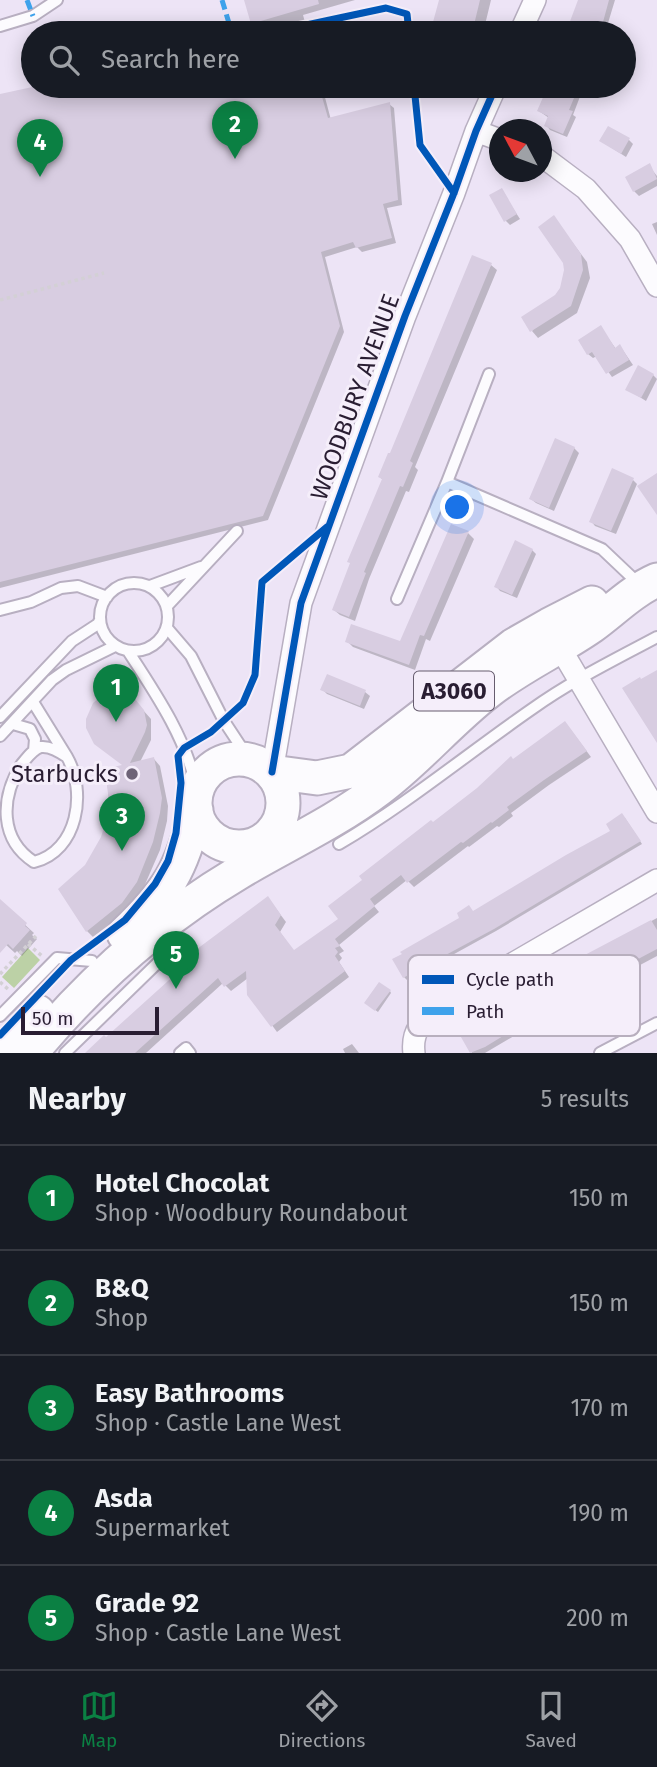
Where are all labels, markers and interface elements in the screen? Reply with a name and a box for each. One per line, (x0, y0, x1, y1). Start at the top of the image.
search box (21, 21, 636, 98)
icon: search (45, 41, 83, 79)
text: Search here (101, 44, 240, 75)
pin: 2 (212, 101, 258, 159)
pin: 4 (17, 119, 63, 177)
north arrow (489, 119, 552, 182)
street label: WOODBURY AVENUE (305, 290, 405, 504)
your location (440, 490, 474, 524)
pin: 1 (93, 664, 139, 722)
road number: A3060 (414, 671, 494, 710)
place label: Starbucks (11, 760, 118, 788)
marker: Starbucks (124, 766, 140, 782)
pin: 3 (99, 793, 145, 851)
pin: 5 (153, 931, 199, 989)
legend (408, 955, 640, 1036)
text: Cycle path (466, 968, 554, 991)
text: Path (466, 1000, 504, 1023)
scale bar (21, 1004, 159, 1036)
text: 50 m (32, 1007, 73, 1030)
text: Nearby (28, 1081, 126, 1117)
text: 5 results (541, 1085, 629, 1113)
text: Hotel Chocolat (95, 1168, 269, 1199)
text: 1 (46, 1184, 56, 1212)
text: 150 m (569, 1184, 629, 1212)
text: Shop · Woodbury Roundabout (95, 1199, 407, 1227)
text: B&Q (95, 1273, 149, 1304)
text: 2 (45, 1289, 57, 1317)
text: 150 m (569, 1289, 629, 1317)
text: Shop (95, 1304, 148, 1332)
text: Easy Bathrooms (95, 1378, 284, 1409)
text: 3 (45, 1394, 57, 1422)
text: 170 m (570, 1394, 629, 1422)
text: Shop · Castle Lane West (95, 1409, 341, 1437)
text: Asda (95, 1483, 153, 1514)
text: 4 (45, 1499, 58, 1527)
text: 190 m (568, 1499, 629, 1527)
text: Supermarket (95, 1514, 230, 1542)
text: Grade 92 (95, 1588, 199, 1619)
text: 5 (45, 1604, 57, 1632)
text: 200 m (566, 1604, 629, 1632)
text: Shop · Castle Lane West (95, 1619, 341, 1647)
tab: Map (80, 1687, 118, 1752)
tab: Directions (278, 1687, 365, 1752)
tab: Saved (526, 1687, 577, 1752)

